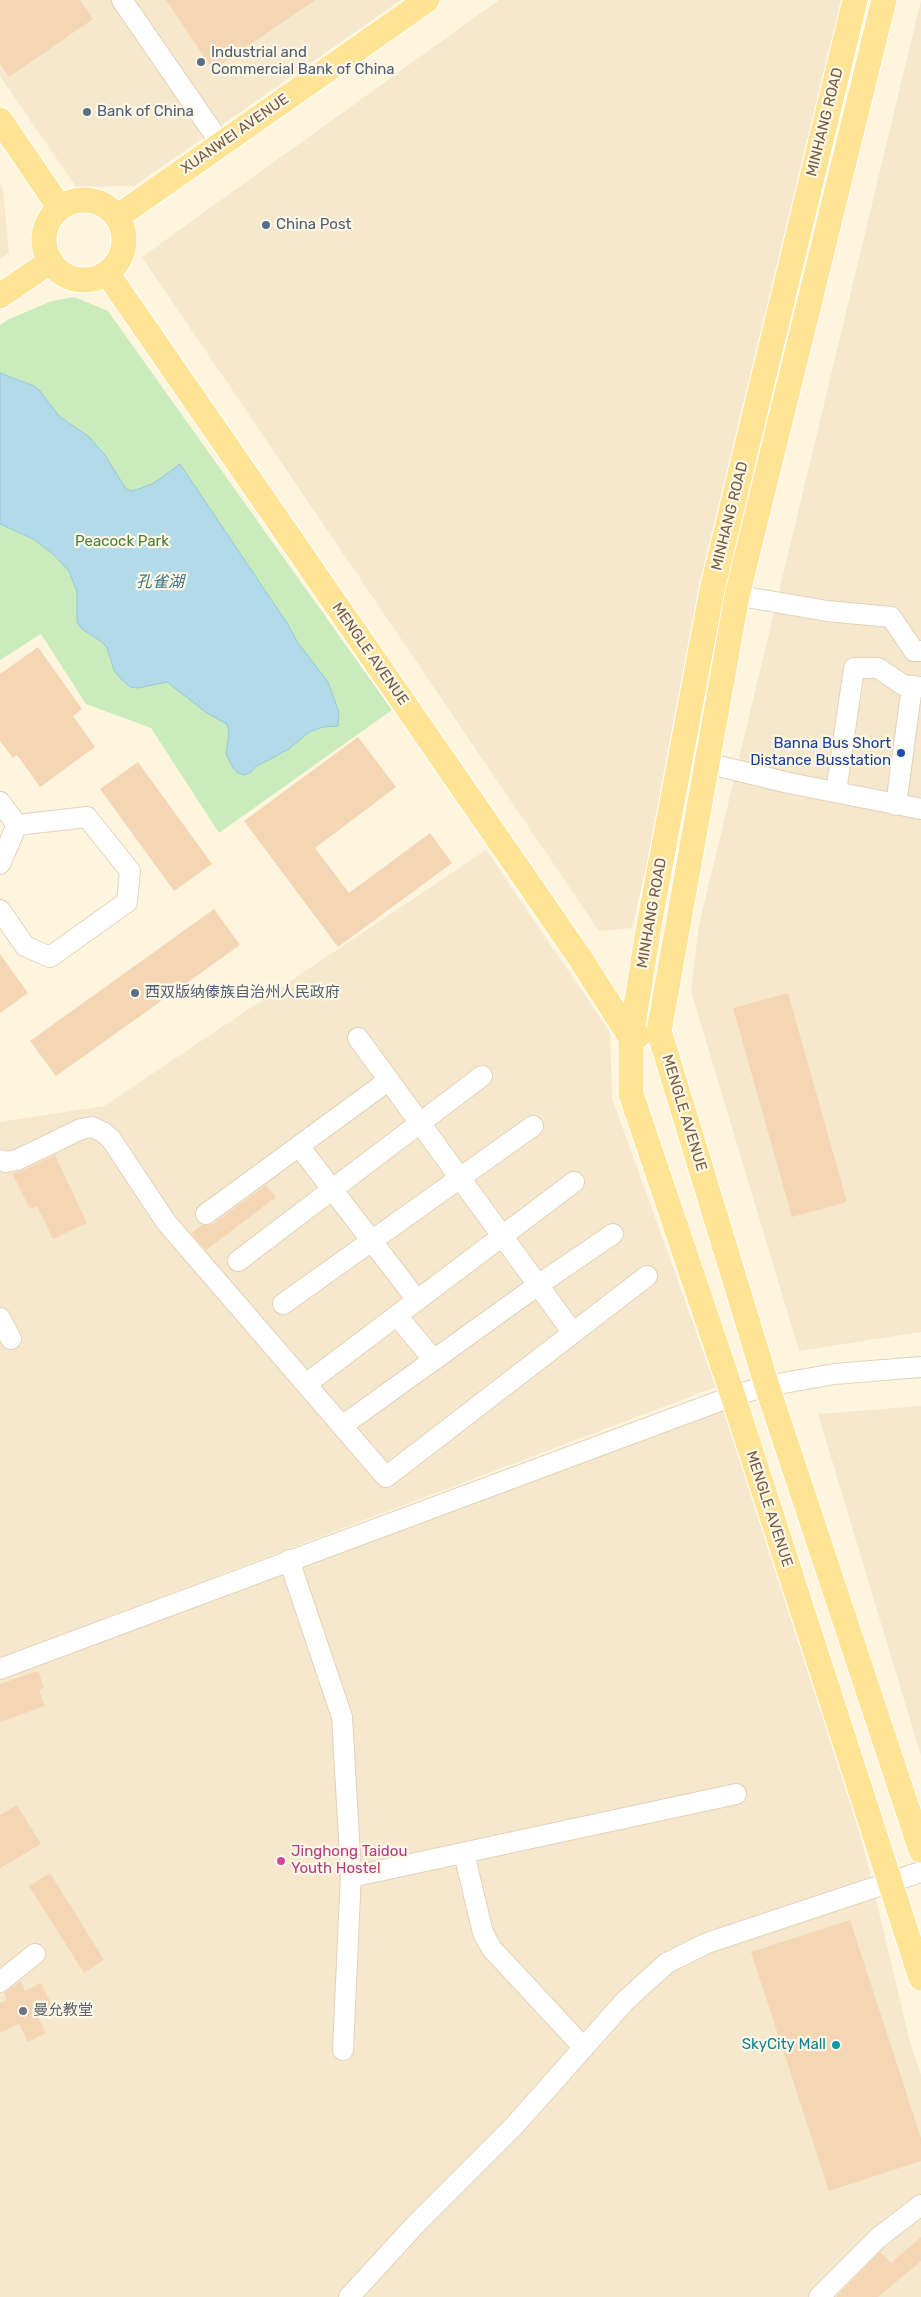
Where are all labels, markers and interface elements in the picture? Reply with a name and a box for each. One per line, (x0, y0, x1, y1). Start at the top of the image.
place label: Industrial and Commercial Bank of China (211, 44, 395, 79)
marker: Industrial and Commercial Bank of China (195, 56, 207, 68)
street label: MINHANG ROAD (803, 66, 847, 178)
street label: XUANWEI AVENUE (178, 90, 292, 178)
place label: Bank of China (97, 103, 194, 121)
marker: Bank of China (81, 106, 93, 118)
place label: China Post (276, 216, 351, 234)
marker: China Post (260, 219, 272, 231)
street label: MINHANG ROAD (708, 460, 752, 572)
park label: Peacock Park (75, 533, 169, 551)
water label: 孔雀湖 (136, 572, 184, 592)
street label: MENGLE AVENUE (328, 599, 412, 709)
place label: Banna Bus Short Distance Busstation (750, 735, 891, 770)
marker: Banna Bus Short Distance Busstation (895, 747, 907, 759)
street label: MINHANG ROAD (633, 856, 671, 970)
place label: 西双版纳傣族自治州人民政府 (145, 984, 340, 1002)
marker: 西双版纳傣族自治州人民政府 (129, 987, 141, 999)
street label: MENGLE AVENUE (658, 1052, 710, 1174)
street label: MENGLE AVENUE (742, 1449, 796, 1569)
place label: Jinghong Taidou Youth Hostel (291, 1843, 407, 1878)
marker: Jinghong Taidou Youth Hostel (275, 1855, 287, 1867)
place label: 曼允教堂 (33, 2002, 93, 2020)
marker: 曼允教堂 (17, 2005, 29, 2017)
place label: SkyCity Mall (742, 2036, 826, 2054)
marker: SkyCity Mall (830, 2039, 842, 2051)

